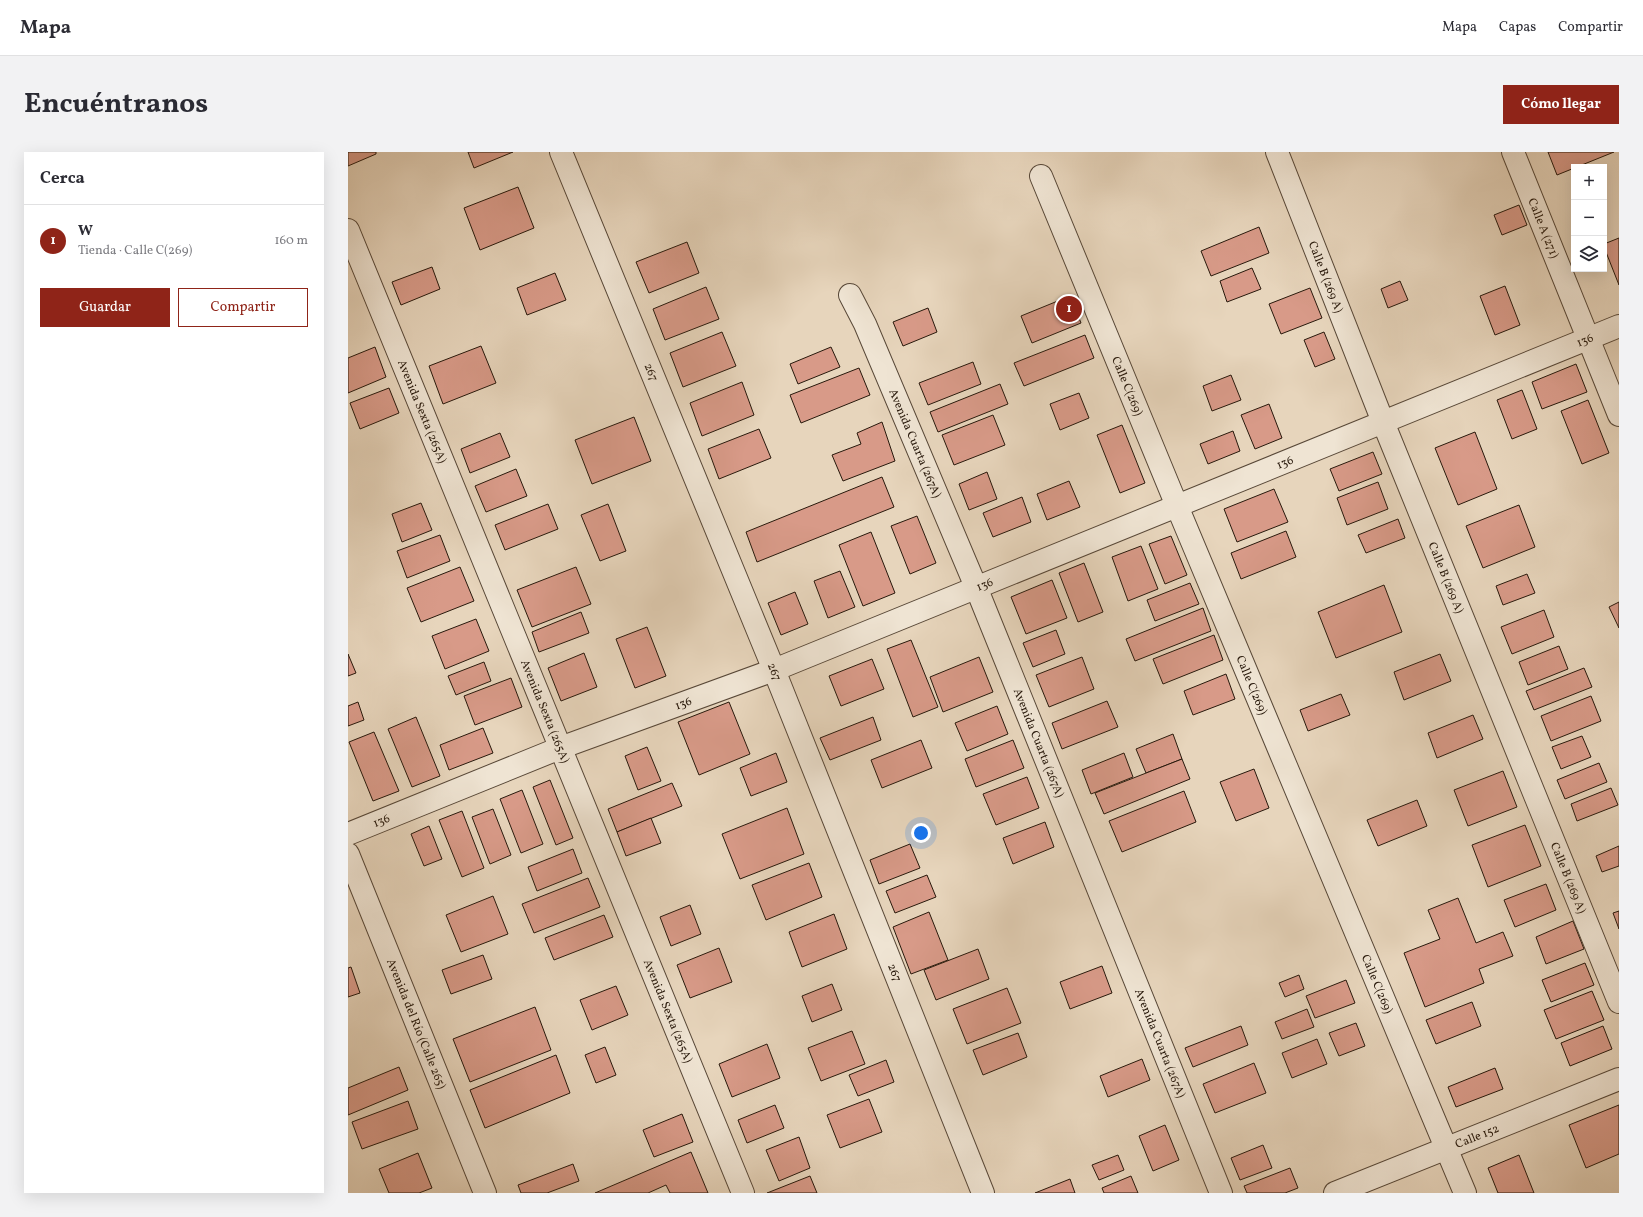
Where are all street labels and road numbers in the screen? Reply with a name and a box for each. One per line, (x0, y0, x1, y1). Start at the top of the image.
street label: Calle A (271) (1523, 196, 1562, 261)
street label: Calle B (269 A) (1304, 239, 1346, 316)
street label: 136 (1574, 330, 1596, 351)
street label: Calle C(269) (1107, 354, 1146, 419)
street label: Avenida Sexta (265A) (393, 358, 450, 466)
street label: 267 (640, 361, 662, 384)
street label: Avenida Cuarta (267A) (884, 387, 945, 501)
street label: 136 (1274, 452, 1296, 474)
street label: Calle B (269 A) (1424, 540, 1467, 616)
street label: 136 (974, 575, 996, 596)
street label: Calle C(269) (1232, 653, 1271, 718)
street label: Avenida Sexta (265A) (516, 657, 573, 766)
street label: 267 (763, 661, 785, 684)
street label: Avenida Cuarta (267A) (1009, 686, 1067, 800)
street label: 136 (673, 694, 694, 714)
street label: 136 (371, 811, 393, 832)
street label: Calle B (269 A) (1546, 840, 1589, 917)
street label: Calle C(269) (1357, 952, 1396, 1017)
street label: Avenida del Río (Calle 265) (382, 957, 449, 1092)
street label: Avenida Sexta (265A) (639, 957, 696, 1066)
street label: 267 (883, 962, 905, 985)
street label: Avenida Cuarta (267A) (1130, 986, 1189, 1101)
street label: Calle 152 (1453, 1121, 1502, 1153)

